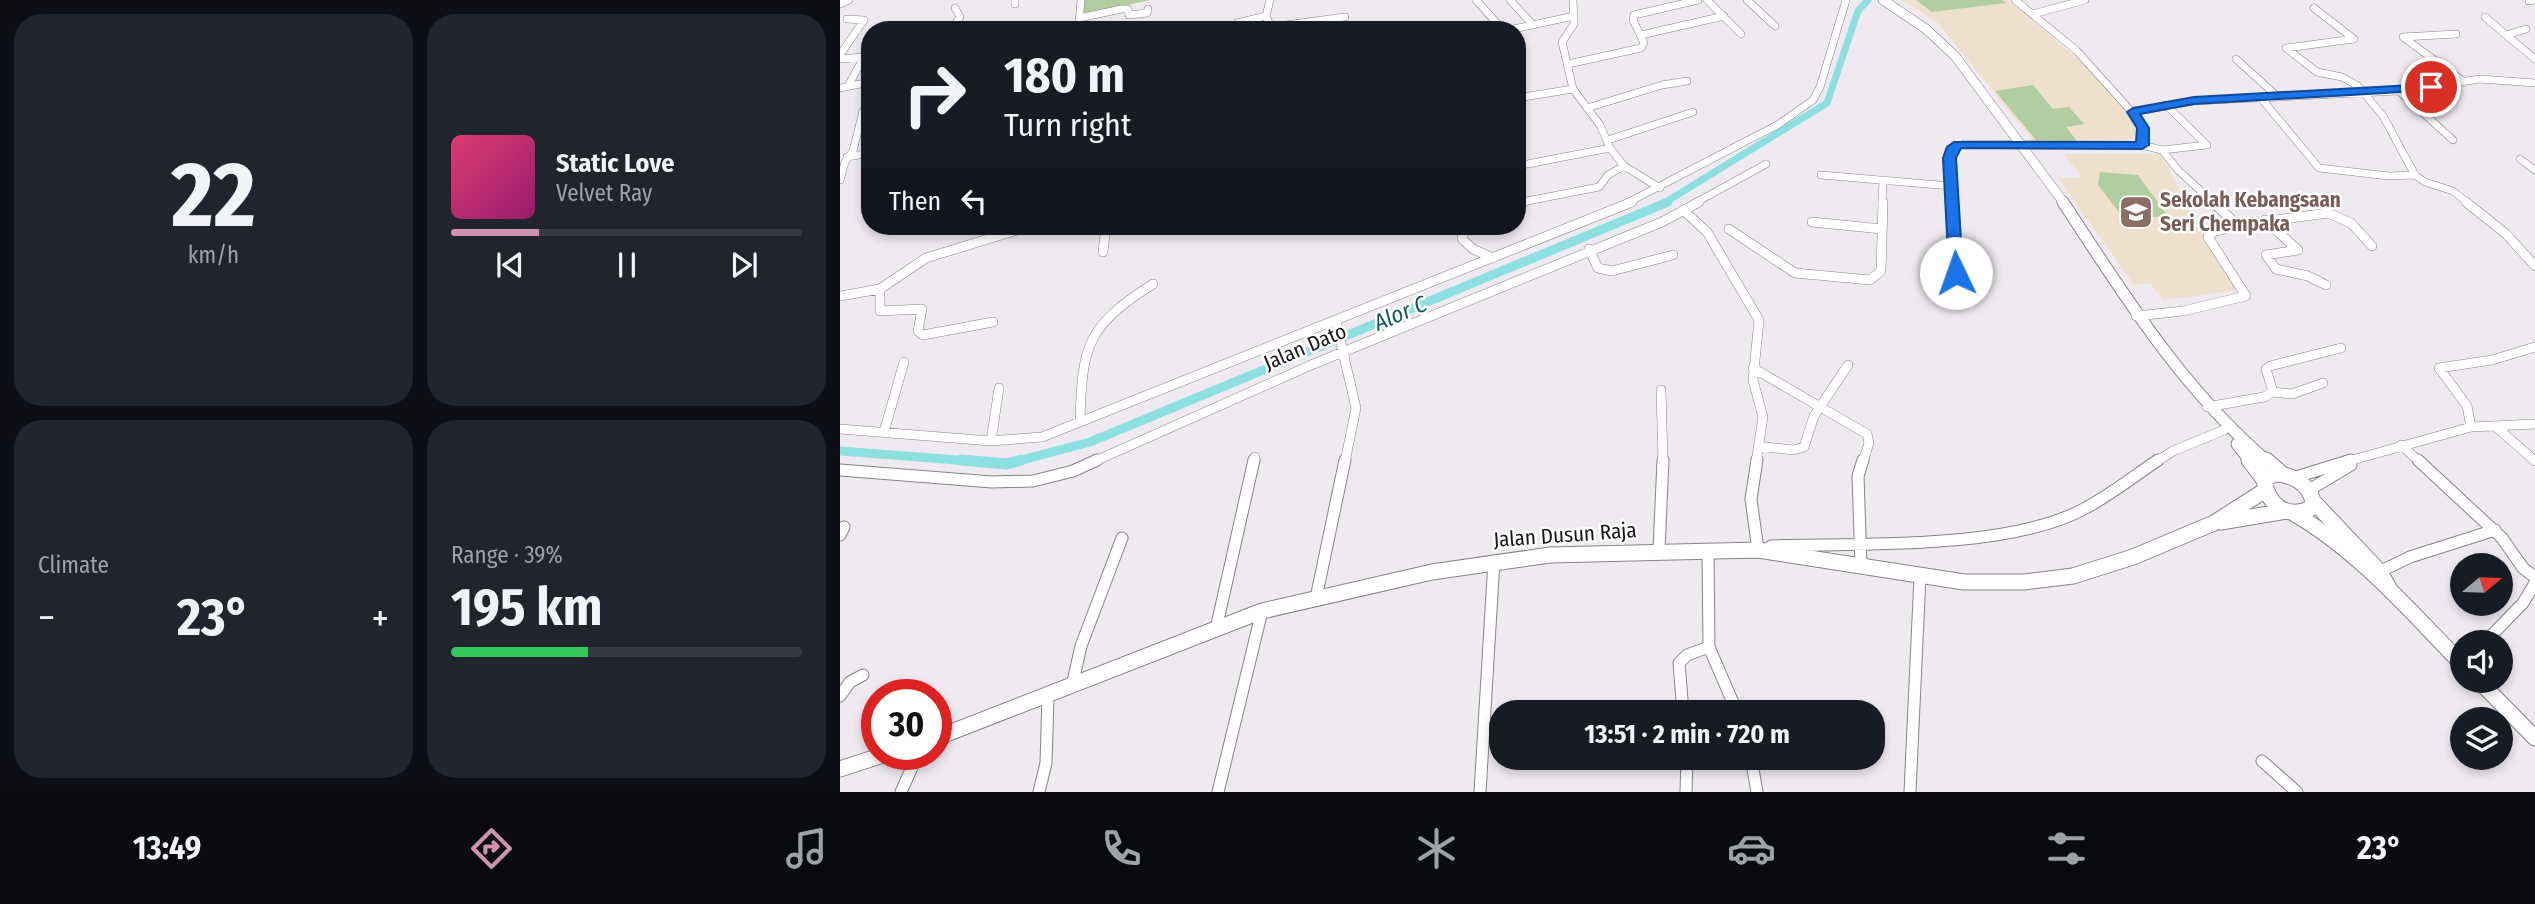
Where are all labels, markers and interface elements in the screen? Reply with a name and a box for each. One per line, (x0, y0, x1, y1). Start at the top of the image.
text: 180 m (1004, 46, 1125, 105)
icon: right (889, 49, 980, 140)
pin (2401, 57, 2461, 117)
icon: arrive (2412, 68, 2450, 106)
text: Turn right (1004, 106, 1131, 144)
text: 22 (171, 141, 256, 250)
text: Static Love (556, 148, 674, 179)
text: Velvet Ray (556, 179, 652, 207)
icon: left (955, 182, 993, 220)
text: Then (889, 186, 941, 217)
place label: Sekolah Kebangsaan Seri Chempaka (2160, 187, 2341, 237)
school or university icon: Sekolah Kebangsaan Seri Chempaka (2117, 193, 2155, 231)
position arrow (1919, 236, 1993, 310)
text: km/h (188, 241, 239, 269)
icon: previous (491, 246, 529, 284)
icon: pause (608, 246, 646, 284)
icon: next (725, 246, 763, 284)
water label: Alor C (1368, 289, 1432, 337)
street label: Jalan Dato (1260, 318, 1350, 376)
street label: Jalan Dusun Raja (1492, 517, 1638, 553)
text: Range · 39% (451, 541, 563, 569)
text: Climate (38, 551, 109, 579)
north arrow (2450, 553, 2513, 616)
map controls (2450, 553, 2513, 770)
text: 195 km (451, 576, 602, 639)
text: 23° (177, 586, 250, 649)
text: − (38, 595, 55, 641)
text: + (372, 595, 389, 641)
button: sound (2450, 630, 2513, 693)
speed limit sign: 30 (861, 679, 952, 770)
button: layers (2450, 707, 2513, 770)
text: 13:51 · 2 min · 720 m (1584, 719, 1790, 750)
icon: directions (467, 824, 516, 873)
icon: music (782, 824, 831, 873)
icon: phone (1097, 824, 1146, 873)
icon: climate (1412, 824, 1461, 873)
icon: car (1727, 824, 1776, 873)
icon: filters (2042, 824, 2091, 873)
text: 13:49 (133, 829, 201, 867)
text: 23° (2357, 829, 2402, 867)

